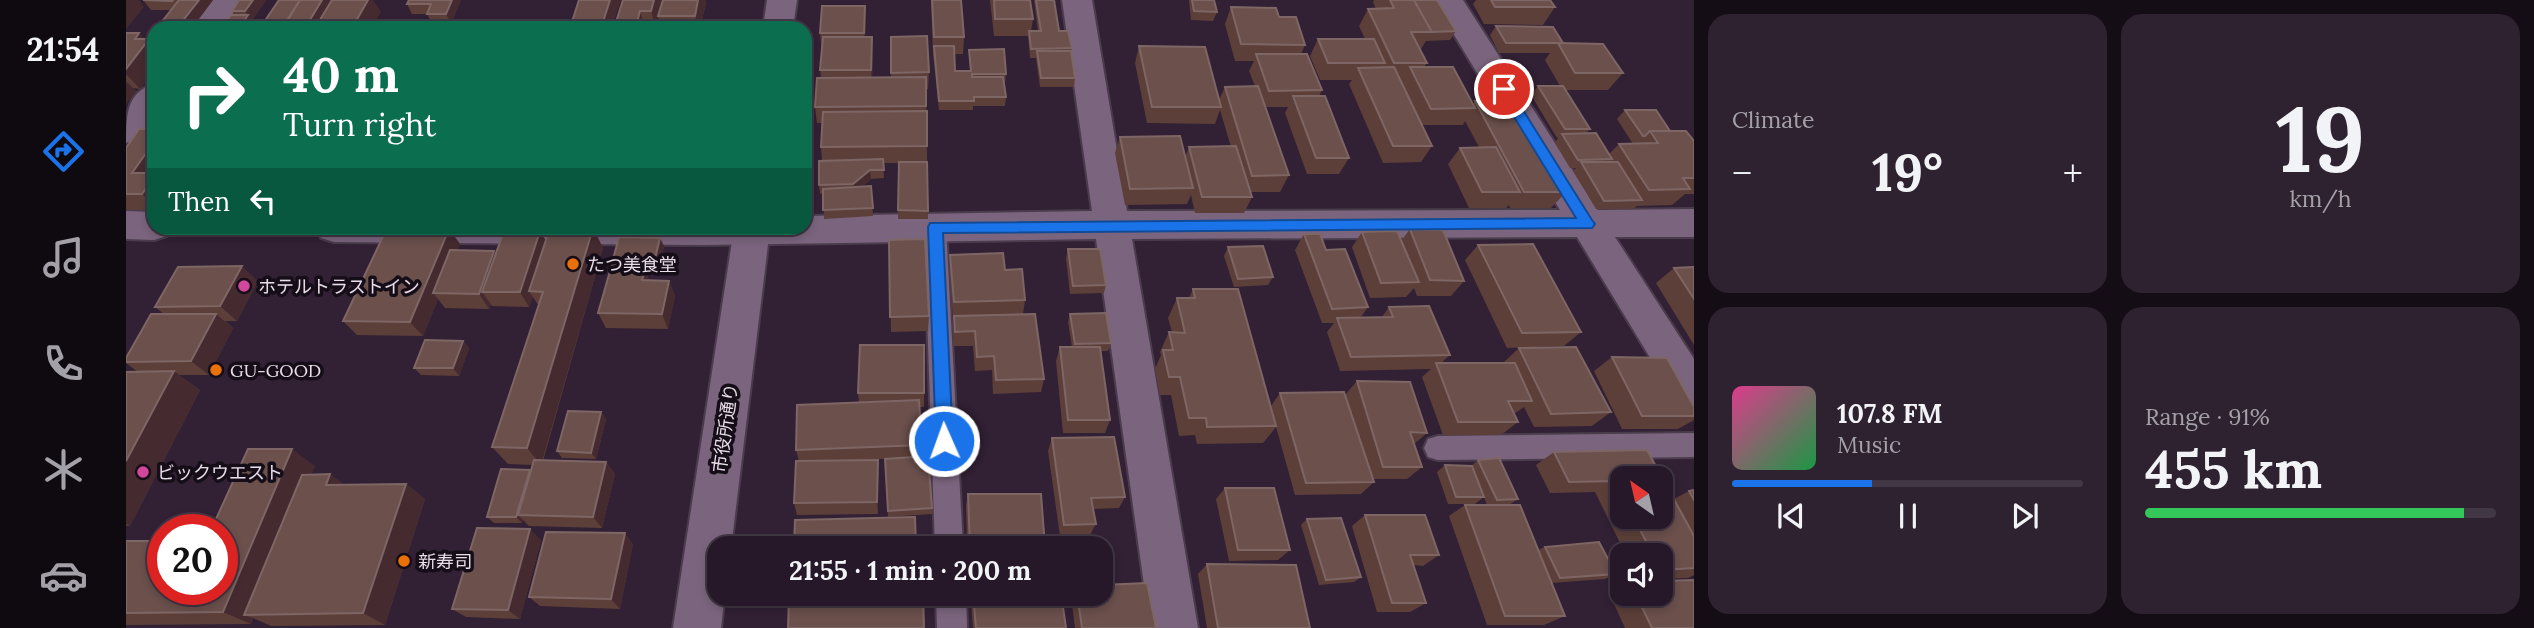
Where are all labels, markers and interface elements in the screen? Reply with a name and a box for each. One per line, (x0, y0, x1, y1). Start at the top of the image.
text: 21:54 (26, 29, 100, 70)
text: 40 m (283, 43, 399, 105)
icon: right (168, 49, 259, 140)
pin (1474, 59, 1534, 119)
icon: arrive (1485, 70, 1523, 108)
text: 19 (2276, 80, 2365, 197)
text: Turn right (283, 104, 436, 145)
text: Climate (1732, 105, 1814, 134)
icon: directions (39, 127, 88, 176)
text: 19° (1872, 139, 1943, 205)
text: − (1732, 149, 1752, 197)
text: + (2063, 149, 2083, 197)
icon: left (244, 182, 282, 220)
text: km/h (2289, 184, 2352, 213)
text: Then (168, 185, 230, 218)
icon: music (39, 233, 88, 282)
place label: たつ美食堂 (587, 253, 677, 276)
marker: たつ美食堂 (565, 256, 581, 272)
place label: ホテルトラストイン (258, 275, 420, 298)
marker: ホテルトラストイン (236, 278, 252, 294)
icon: phone (39, 339, 88, 388)
place label: GU-GOOD (230, 359, 321, 382)
marker: GU-GOOD (208, 362, 224, 378)
street label: 市役所通り (707, 382, 743, 474)
text: 107.8 FM (1837, 397, 1943, 430)
text: Range · 91% (2145, 402, 2270, 431)
position arrow (907, 404, 981, 478)
text: Music (1837, 430, 1901, 459)
text: 455 km (2145, 436, 2322, 502)
icon: climate (39, 445, 88, 494)
place label: ビックウエスト (157, 461, 283, 484)
marker: ビックウエスト (135, 464, 151, 480)
north arrow (1610, 466, 1673, 528)
map controls (1610, 466, 1673, 606)
icon: previous (1772, 497, 1810, 535)
icon: pause (1889, 497, 1927, 535)
icon: next (2006, 497, 2044, 535)
speed limit sign: 20 (147, 514, 238, 605)
button: sound (1610, 543, 1673, 606)
place label: 新寿司 (418, 550, 472, 573)
icon: car (39, 551, 88, 600)
marker: 新寿司 (396, 553, 412, 569)
text: 21:55 · 1 min · 200 m (789, 554, 1031, 587)

